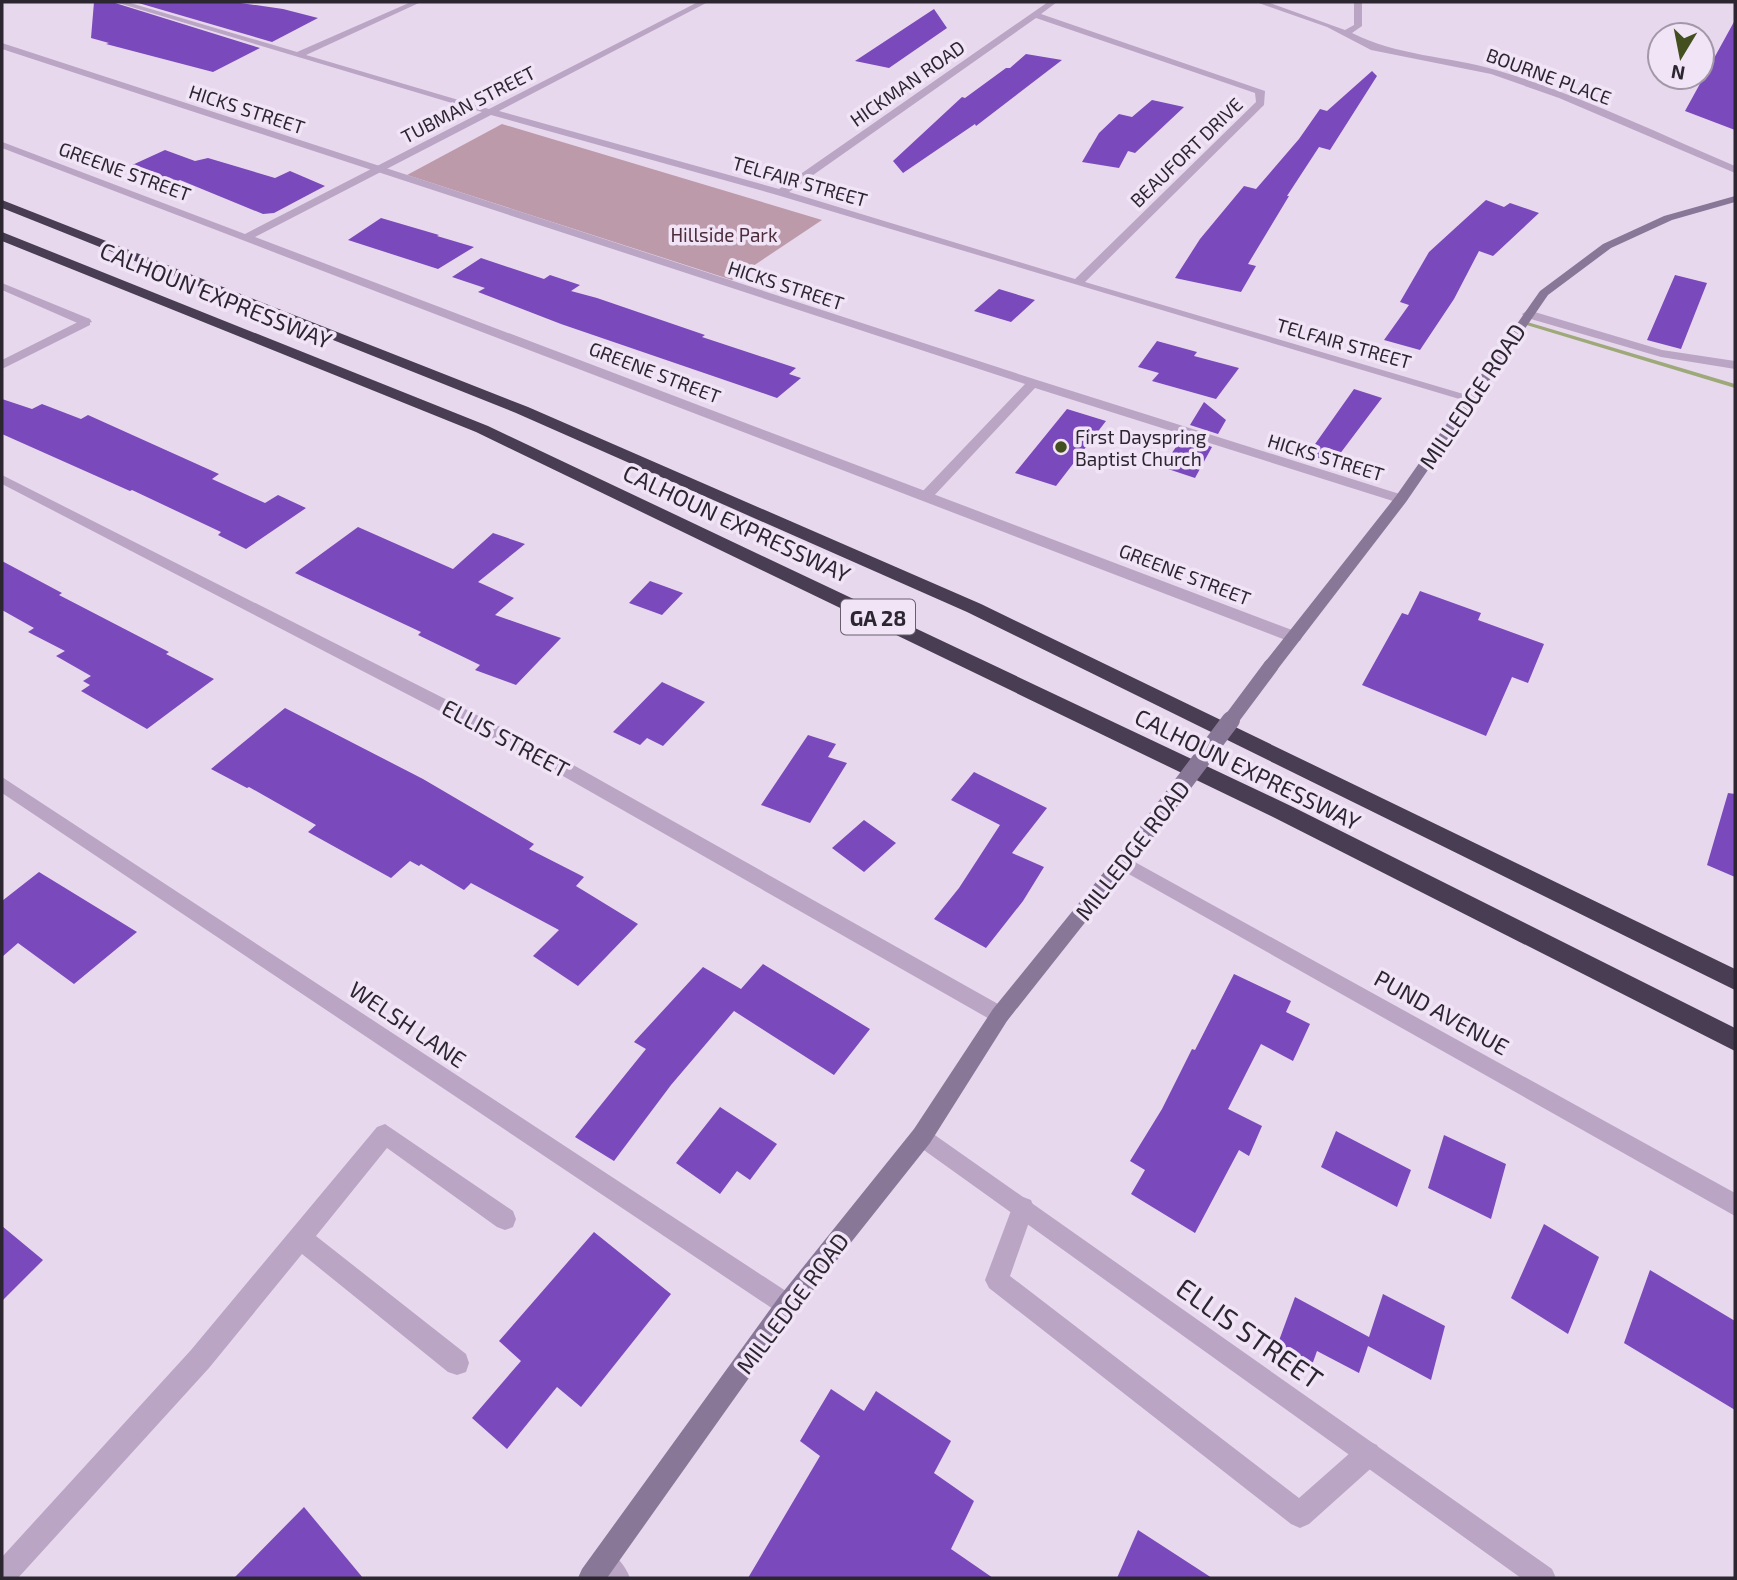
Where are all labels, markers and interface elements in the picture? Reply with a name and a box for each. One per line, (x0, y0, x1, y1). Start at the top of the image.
north arrow (1646, 21, 1716, 91)
street label: HICKMAN ROAD (845, 35, 969, 131)
street label: BOURNE PLACE (1483, 43, 1615, 109)
street label: TUBMAN STREET (397, 60, 539, 148)
text: N (1669, 61, 1687, 86)
street label: HICKS STREET (186, 79, 308, 139)
street label: BEAUFORT DRIVE (1125, 92, 1247, 212)
street label: GREENE STREET (56, 136, 194, 206)
street label: TELFAIR STREET (730, 151, 870, 211)
park label: Hillside Park (670, 223, 778, 246)
street label: CALHOUN EXPRESSWAY (96, 236, 336, 354)
street label: HICKS STREET (725, 255, 847, 315)
street label: TELFAIR STREET (1274, 313, 1414, 373)
street label: MILLEDGE ROAD (1413, 318, 1531, 474)
street label: GREENE STREET (586, 336, 724, 408)
place label: First Dayspring Baptist Church (1075, 425, 1207, 470)
street label: HICKS STREET (1265, 428, 1387, 486)
marker: First Dayspring Baptist Church (1053, 439, 1069, 455)
street label: CALHOUN EXPRESSWAY (619, 458, 855, 588)
street label: GREENE STREET (1116, 538, 1254, 610)
road number: GA 28 (841, 600, 915, 634)
street label: ELLIS STREET (438, 693, 574, 783)
street label: CALHOUN EXPRESSWAY (1131, 702, 1365, 836)
street label: MILLEDGE ROAD (1069, 775, 1195, 925)
street label: PUND AVENUE (1370, 963, 1514, 1061)
street label: WELSH LANE (344, 975, 472, 1073)
street label: MILLEDGE ROAD (730, 1227, 854, 1379)
street label: ELLIS STREET (1170, 1270, 1330, 1396)

